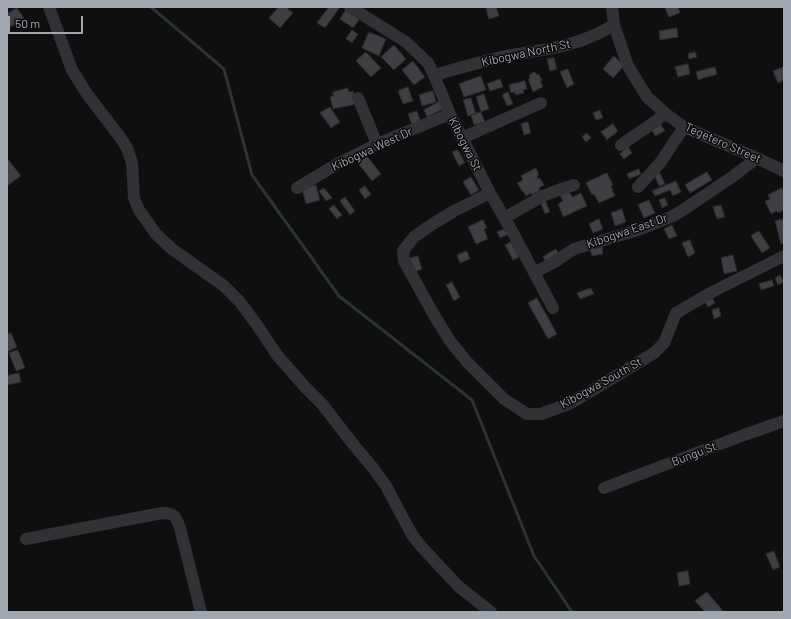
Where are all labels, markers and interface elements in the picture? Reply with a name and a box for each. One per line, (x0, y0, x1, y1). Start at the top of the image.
scale bar (10, 8, 85, 34)
text: 50 m (15, 16, 40, 30)
street label: Kibogwa North St (480, 37, 572, 69)
street label: Kibogwa St (445, 115, 485, 173)
street label: Tegetero Street (683, 120, 763, 166)
street label: Kibogwa West Dr (329, 124, 415, 174)
street label: Kibogwa East Dr (585, 210, 669, 252)
street label: Kibogwa South St (558, 355, 644, 411)
street label: Bungu St (670, 439, 718, 469)

